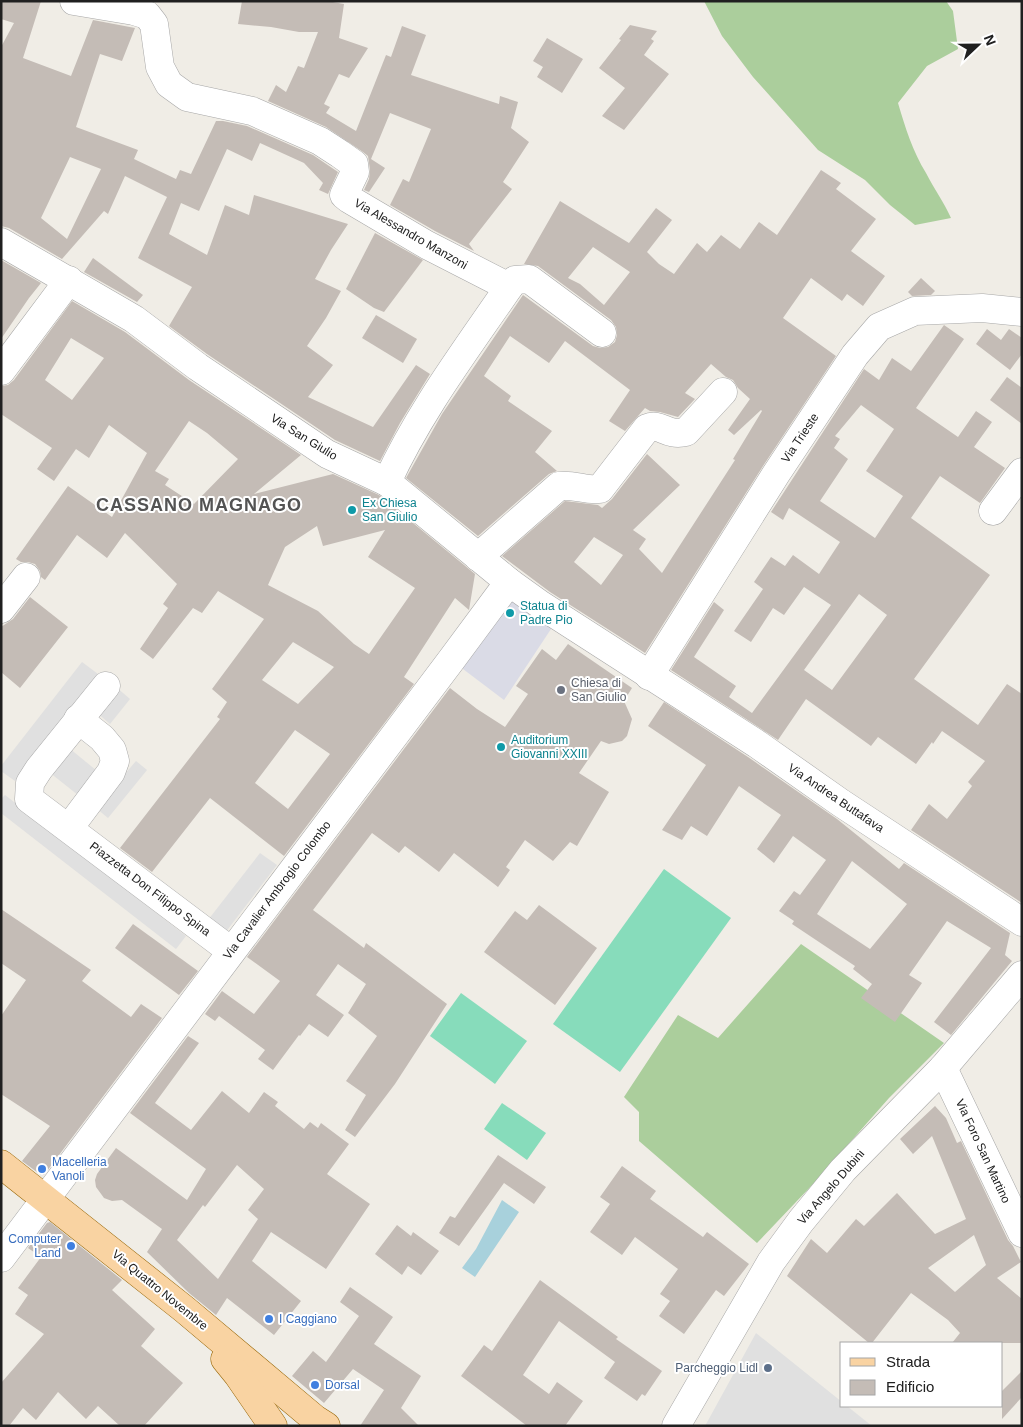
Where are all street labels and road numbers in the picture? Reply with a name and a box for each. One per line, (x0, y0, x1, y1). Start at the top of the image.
street label: Via Alessandro Manzoni (352, 196, 470, 272)
street label: Via Trieste (778, 410, 822, 465)
street label: Via San Giulio (268, 411, 340, 463)
street label: Via Andrea Buttafava (785, 761, 887, 835)
street label: Via Cavalier Ambrogio Colombo (220, 818, 334, 962)
street label: Piazzetta Don Filippo Spina (87, 839, 213, 939)
street label: Via Foro San Martino (953, 1097, 1013, 1206)
street label: Via Angelo Dubini (795, 1147, 867, 1227)
street label: Via Quattro Novembre (109, 1247, 211, 1333)

